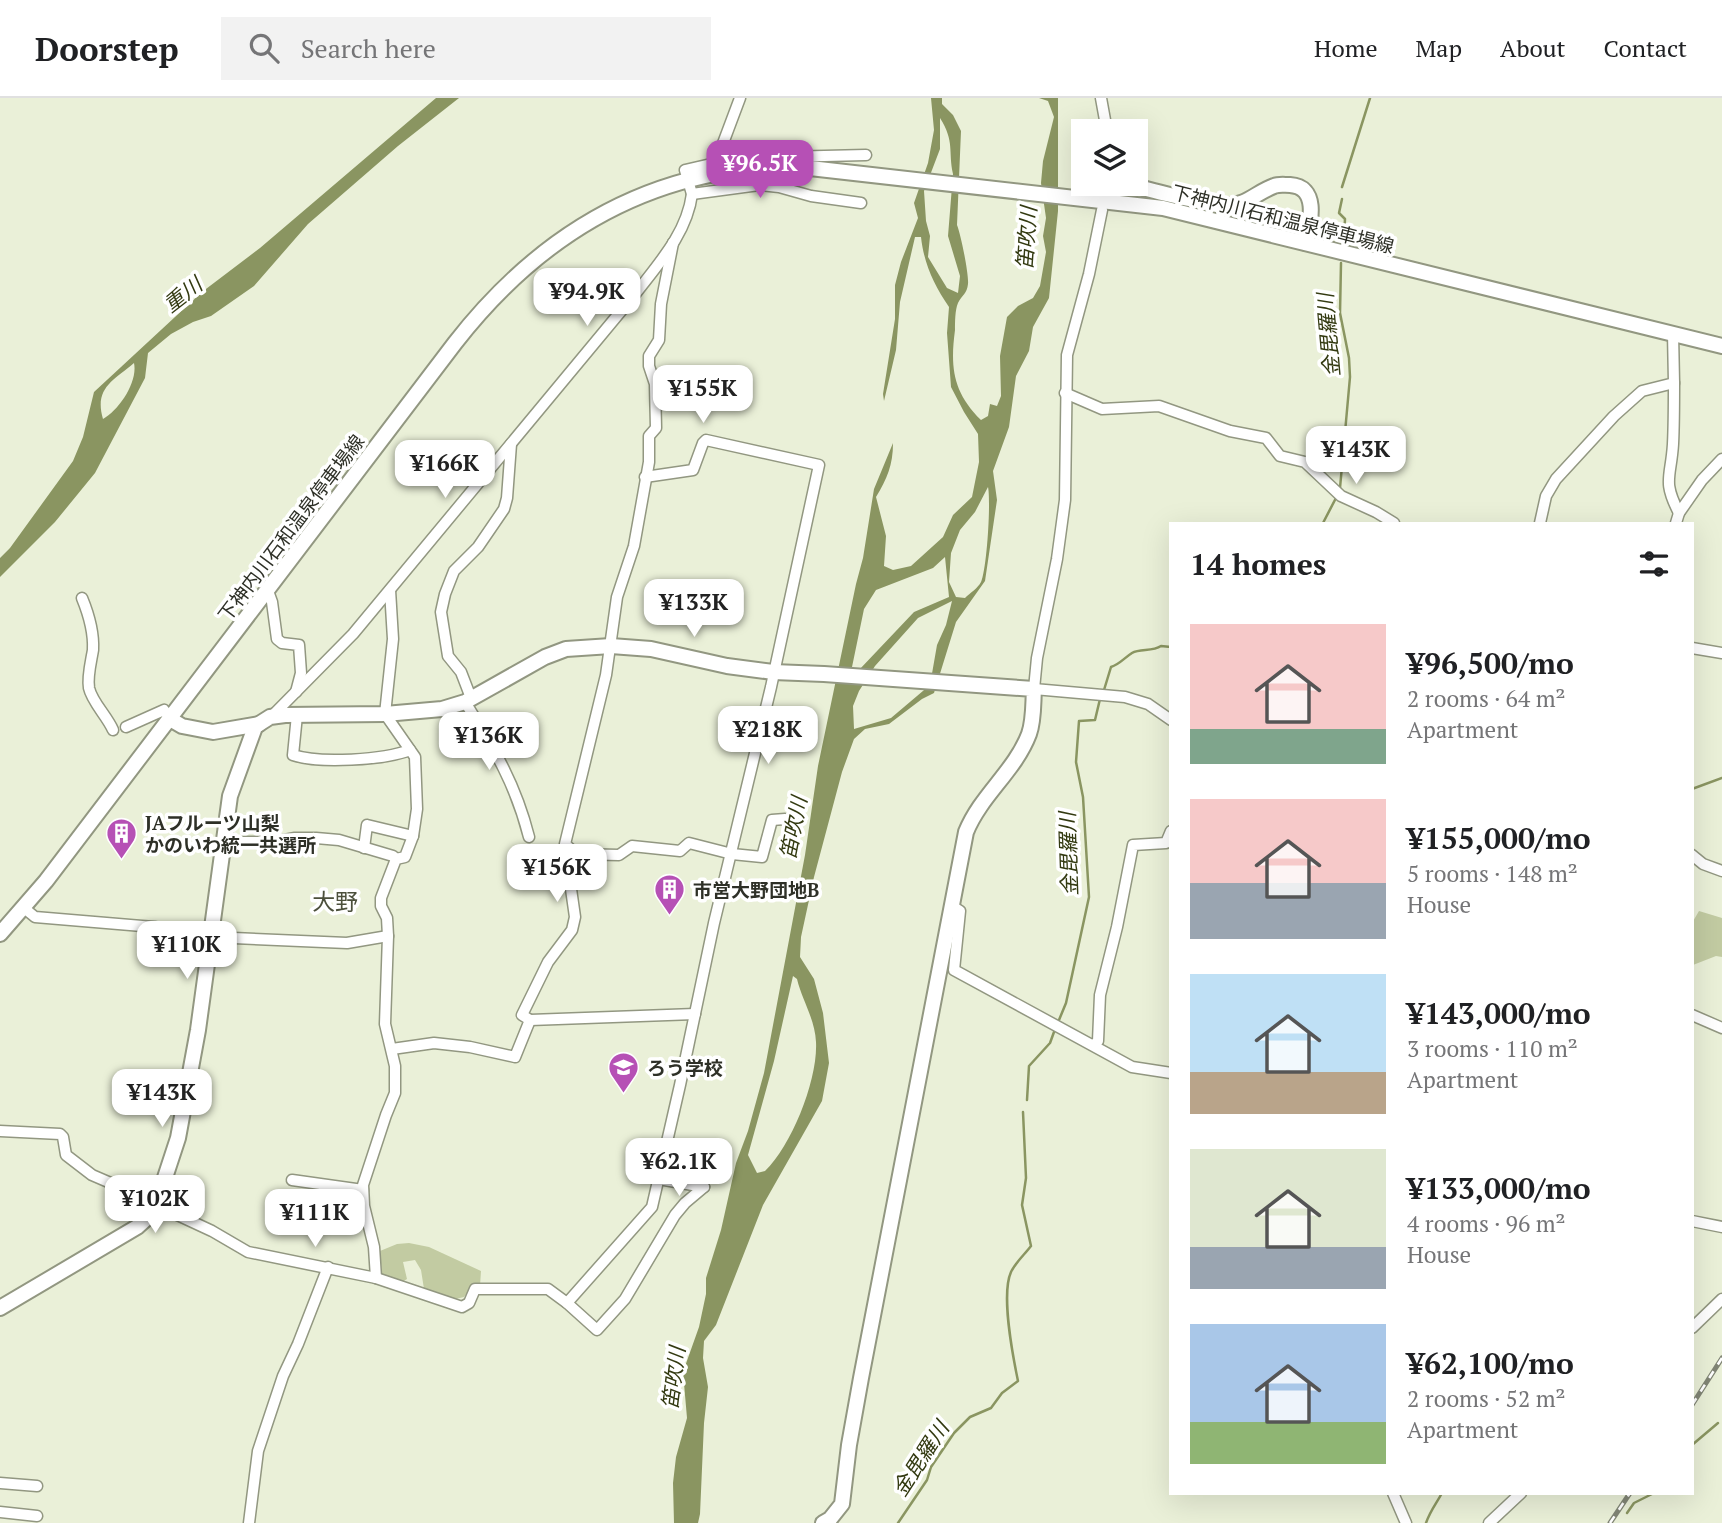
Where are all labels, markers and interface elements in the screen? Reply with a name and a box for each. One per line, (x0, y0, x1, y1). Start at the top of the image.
search box (221, 17, 711, 80)
text: Doorstep (35, 27, 179, 70)
icon: search (245, 29, 283, 67)
text: Search here (301, 31, 436, 65)
text: Home (1314, 32, 1378, 64)
text: Map (1416, 32, 1462, 64)
text: About (1500, 32, 1566, 64)
text: Contact (1604, 32, 1687, 64)
map controls (1071, 119, 1148, 196)
button: layers (1071, 119, 1148, 196)
pin: ¥96.5K (703, 140, 817, 200)
text: ¥96.5K (722, 147, 798, 178)
street label: 下神内川石和温泉停車場線 (1169, 179, 1397, 258)
water label: 笛吹川 (1010, 204, 1042, 270)
pin: ¥94.9K (530, 268, 644, 328)
water label: 重川 (157, 269, 209, 318)
text: ¥94.9K (549, 275, 625, 306)
water label: 金毘羅川 (1310, 290, 1346, 378)
pin: ¥155K (654, 366, 752, 425)
text: ¥155K (669, 372, 737, 403)
pin: ¥143K (1307, 426, 1405, 486)
street label: 下神内川石和温泉停車場線 (212, 429, 369, 626)
text: ¥143K (1322, 433, 1390, 464)
pin: ¥166K (396, 440, 494, 500)
text: ¥166K (411, 447, 479, 478)
text: 14 homes (1190, 544, 1326, 584)
icon: filters (1635, 545, 1673, 583)
pin: ¥133K (645, 580, 743, 639)
text: ¥133K (660, 586, 728, 617)
text: ¥96,500/mo (1407, 643, 1574, 683)
icon: home (1246, 652, 1330, 736)
text: 2 rooms · 64 m² (1407, 683, 1566, 714)
pin: ¥218K (719, 706, 817, 766)
pin: ¥136K (440, 712, 538, 772)
text: ¥218K (734, 713, 802, 744)
text: Apartment (1407, 714, 1518, 745)
text: ¥136K (455, 719, 523, 750)
water label: 笛吹川 (773, 792, 813, 861)
place label: JAフルーツ山梨 かのいわ統一共選所 (145, 810, 316, 857)
water label: 金毘羅川 (1052, 810, 1083, 896)
building icon: JAフルーツ山梨 かのいわ統一共選所 (105, 817, 139, 861)
text: ¥155,000/mo (1407, 818, 1591, 858)
icon: home (1246, 827, 1330, 911)
pin: ¥156K (508, 844, 606, 904)
text: ¥156K (523, 851, 591, 882)
text: 5 rooms · 148 m² (1407, 858, 1578, 889)
building icon: 市営大野団地B (653, 873, 687, 917)
place label: 市営大野団地B (693, 877, 819, 902)
district label: 大野 (312, 886, 358, 917)
text: House (1407, 889, 1471, 920)
pin: ¥110K (138, 922, 236, 981)
text: ¥110K (153, 928, 221, 959)
text: ¥143,000/mo (1407, 993, 1591, 1033)
icon: home (1246, 1002, 1330, 1086)
text: 3 rooms · 110 m² (1407, 1033, 1578, 1064)
school or university icon: ろう学校 (607, 1051, 641, 1095)
place label: ろう学校 (647, 1055, 723, 1080)
text: Apartment (1407, 1064, 1518, 1095)
pin: ¥143K (113, 1070, 211, 1129)
text: ¥143K (128, 1076, 196, 1107)
pin: ¥62.1K (622, 1138, 736, 1198)
text: ¥62.1K (641, 1145, 717, 1176)
text: ¥133,000/mo (1407, 1168, 1591, 1208)
pin: ¥102K (106, 1176, 204, 1235)
icon: home (1246, 1177, 1330, 1261)
text: ¥102K (121, 1182, 189, 1213)
pin: ¥111K (266, 1190, 364, 1249)
text: ¥111K (281, 1196, 349, 1227)
text: 4 rooms · 96 m² (1407, 1208, 1566, 1239)
text: House (1407, 1239, 1471, 1270)
water label: 笛吹川 (655, 1343, 691, 1411)
text: ¥62,100/mo (1407, 1343, 1574, 1383)
icon: home (1246, 1352, 1330, 1436)
text: 2 rooms · 52 m² (1407, 1383, 1566, 1414)
water label: 金毘羅川 (886, 1414, 956, 1501)
text: Apartment (1407, 1414, 1518, 1445)

